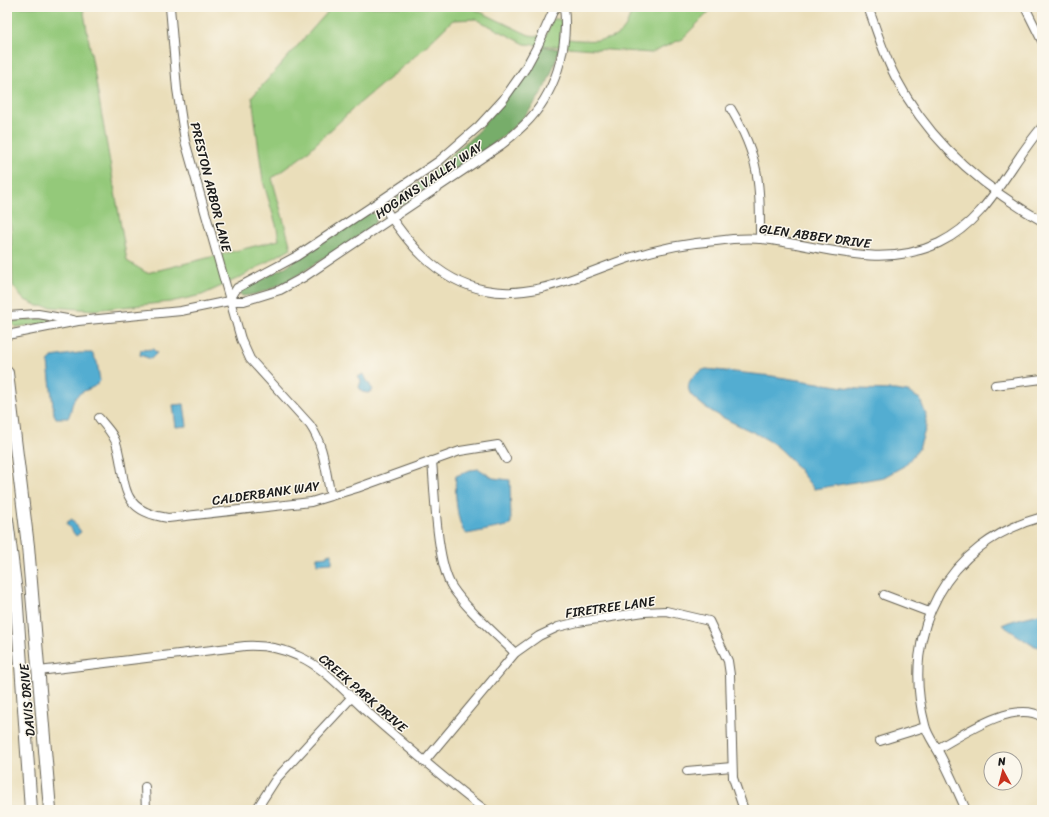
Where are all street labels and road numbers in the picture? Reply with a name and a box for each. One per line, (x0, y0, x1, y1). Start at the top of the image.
street label: PRESTON ARBOR LANE (184, 120, 238, 255)
street label: HOGANS VALLEY WAY (370, 135, 489, 225)
street label: GLEN ABBEY DRIVE (758, 217, 873, 255)
street label: CALDERBANK WAY (211, 474, 322, 512)
street label: FIRETREE LANE (564, 589, 657, 625)
street label: CREEK PARK DRIVE (313, 648, 413, 739)
street label: DAVIS DRIVE (12, 662, 42, 737)

